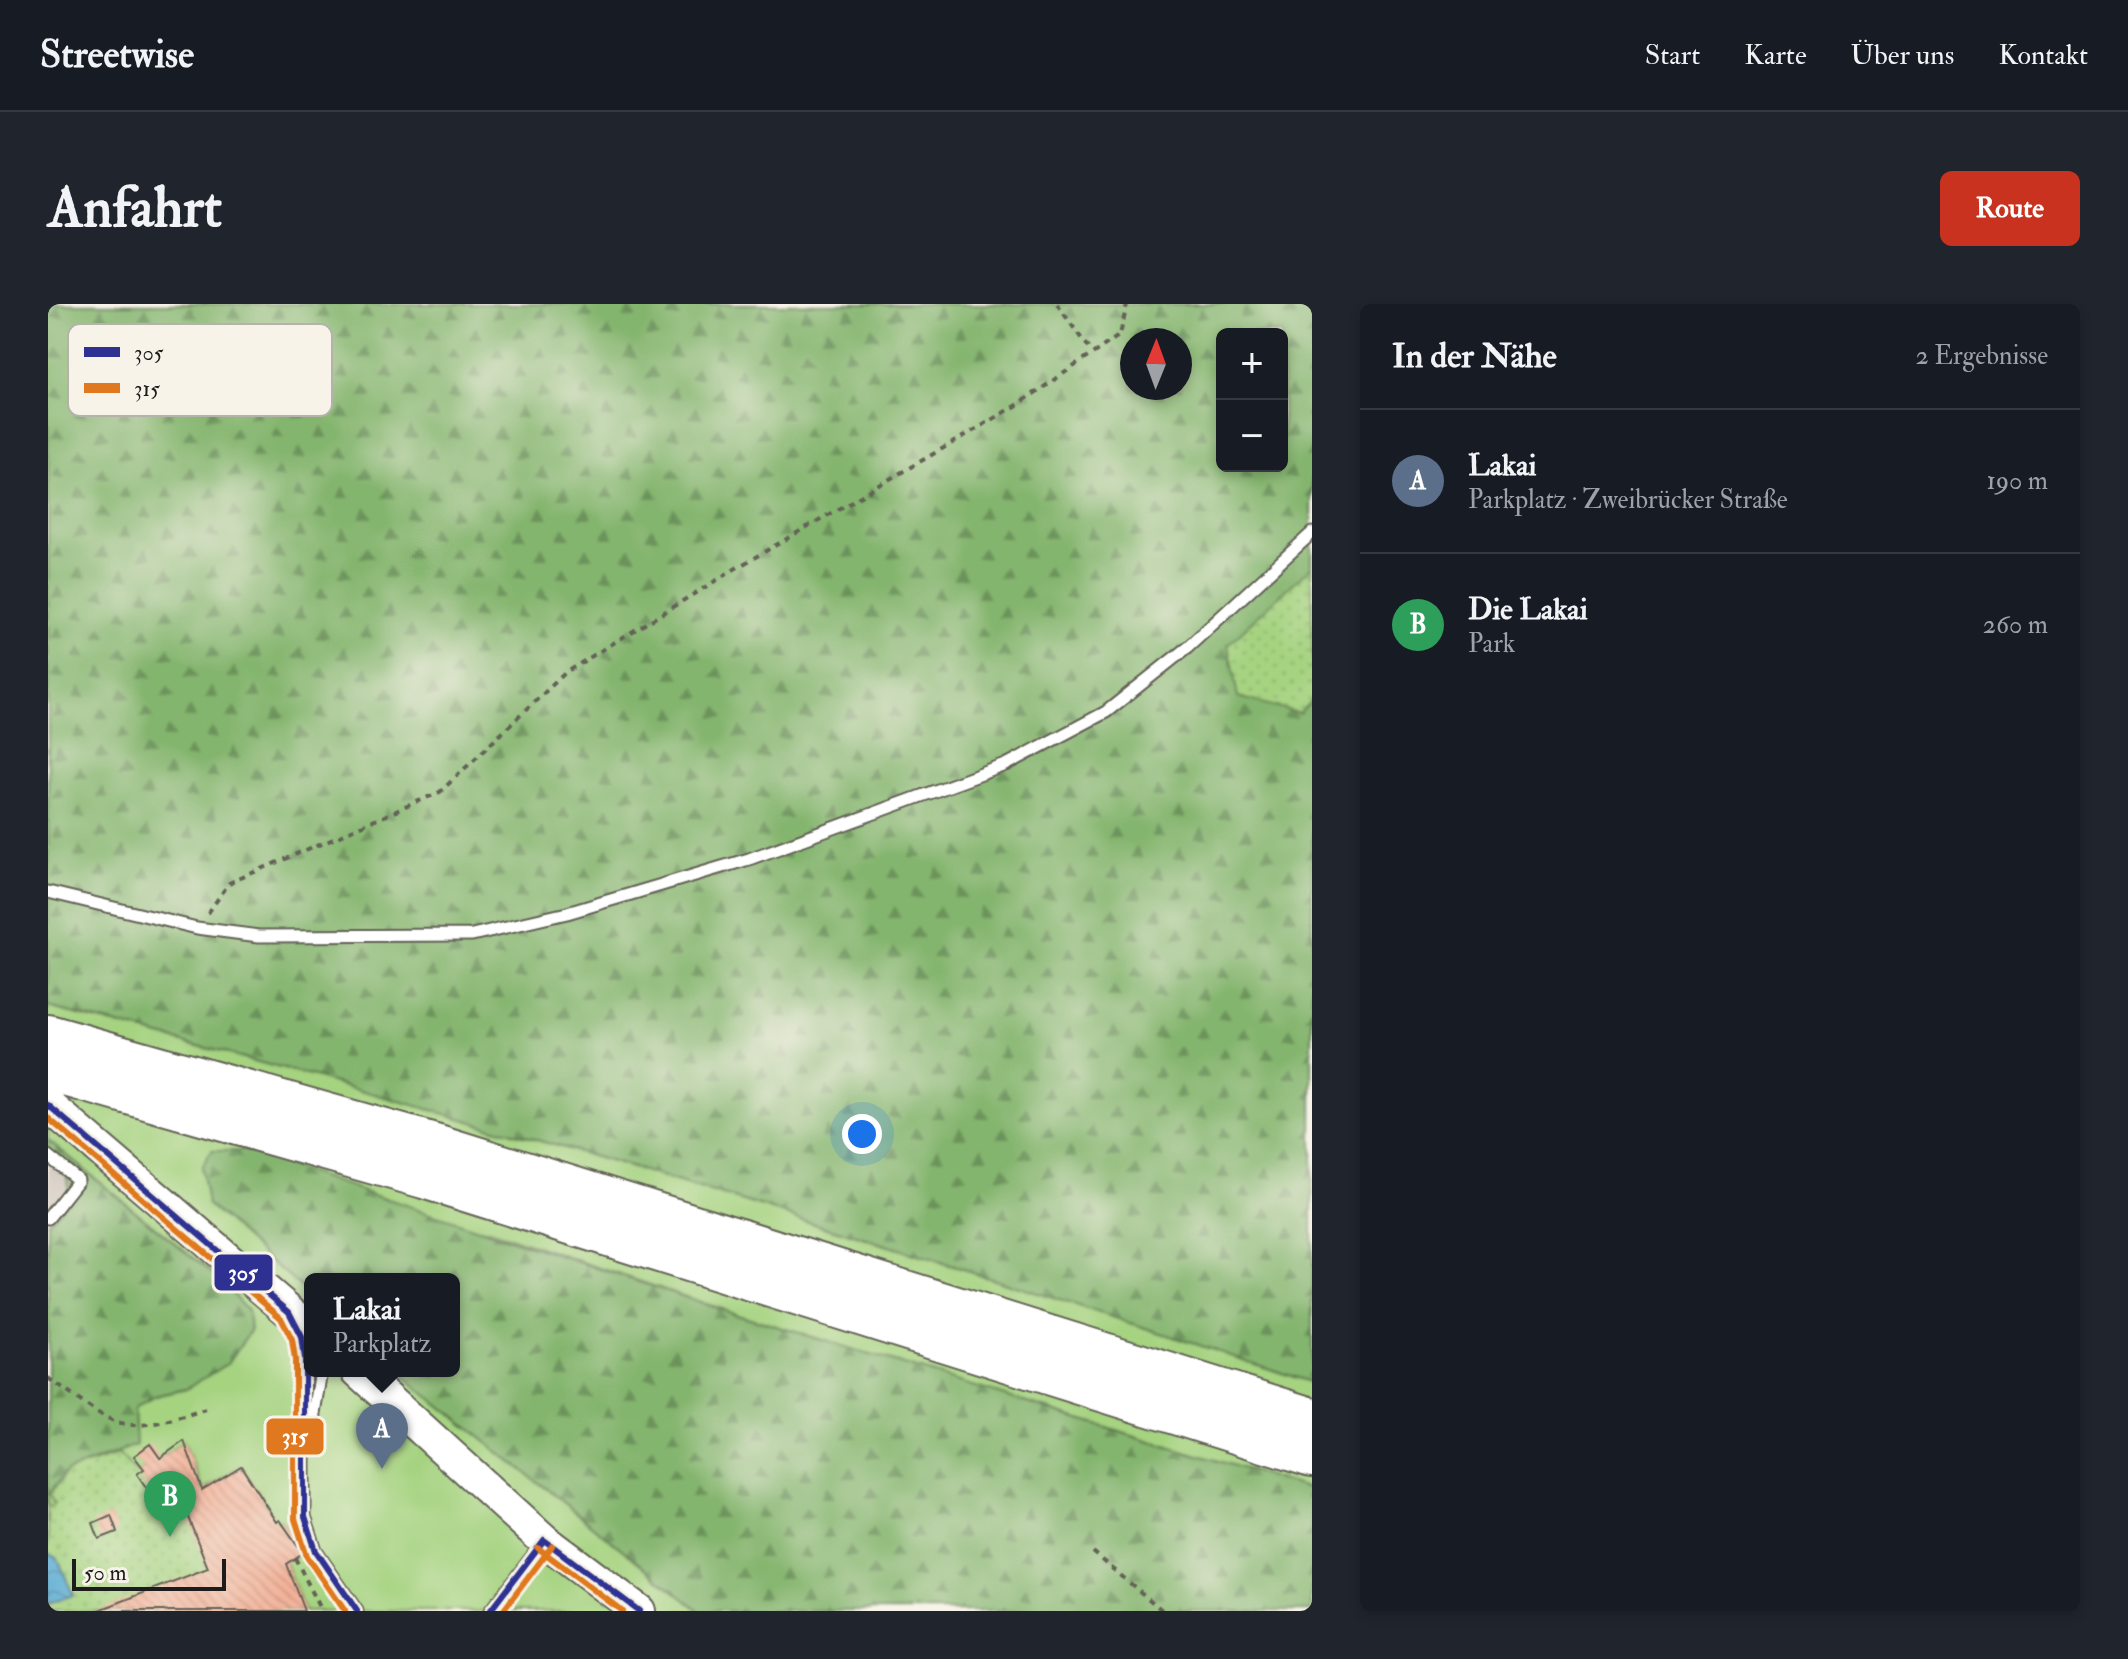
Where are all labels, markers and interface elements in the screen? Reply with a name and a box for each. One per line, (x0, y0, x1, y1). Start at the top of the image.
text: Streetwise (40, 31, 194, 79)
text: Start (1645, 38, 1700, 73)
text: Karte (1744, 38, 1807, 73)
text: Über uns (1851, 38, 1954, 73)
text: Kontakt (1998, 38, 2088, 73)
button: Route (1940, 171, 2080, 246)
text: Anfahrt (48, 173, 222, 244)
legend (68, 324, 332, 416)
north arrow (1120, 328, 1192, 400)
map controls (1216, 328, 1288, 472)
button: + (1216, 328, 1288, 400)
text: In der Nähe (1392, 335, 1557, 378)
text: 305 (134, 339, 164, 367)
text: 2 Ergebnisse (1916, 340, 2048, 372)
text: 315 (134, 375, 160, 403)
button: − (1216, 400, 1288, 472)
text: Lakai (1468, 447, 1536, 484)
text: A (1410, 465, 1426, 497)
text: 190 m (1987, 465, 2048, 497)
text: Parkplatz · Zweibrücker Straße (1468, 484, 1788, 516)
text: Die Lakai (1468, 591, 1588, 628)
text: B (1409, 609, 1427, 641)
text: 260 m (1983, 609, 2048, 641)
text: Park (1468, 628, 1515, 660)
your location (842, 1114, 882, 1154)
line badge: 305 (213, 1253, 274, 1292)
text: 305 (228, 1259, 258, 1287)
popup (304, 1273, 460, 1377)
text: Lakai (333, 1291, 401, 1328)
text: Parkplatz (333, 1328, 431, 1360)
pin: A (356, 1403, 408, 1469)
line badge: 315 (265, 1417, 325, 1456)
text: 315 (282, 1423, 308, 1451)
pin: B (144, 1471, 196, 1537)
scale bar (72, 1555, 226, 1591)
text: 50 m (84, 1559, 126, 1587)

